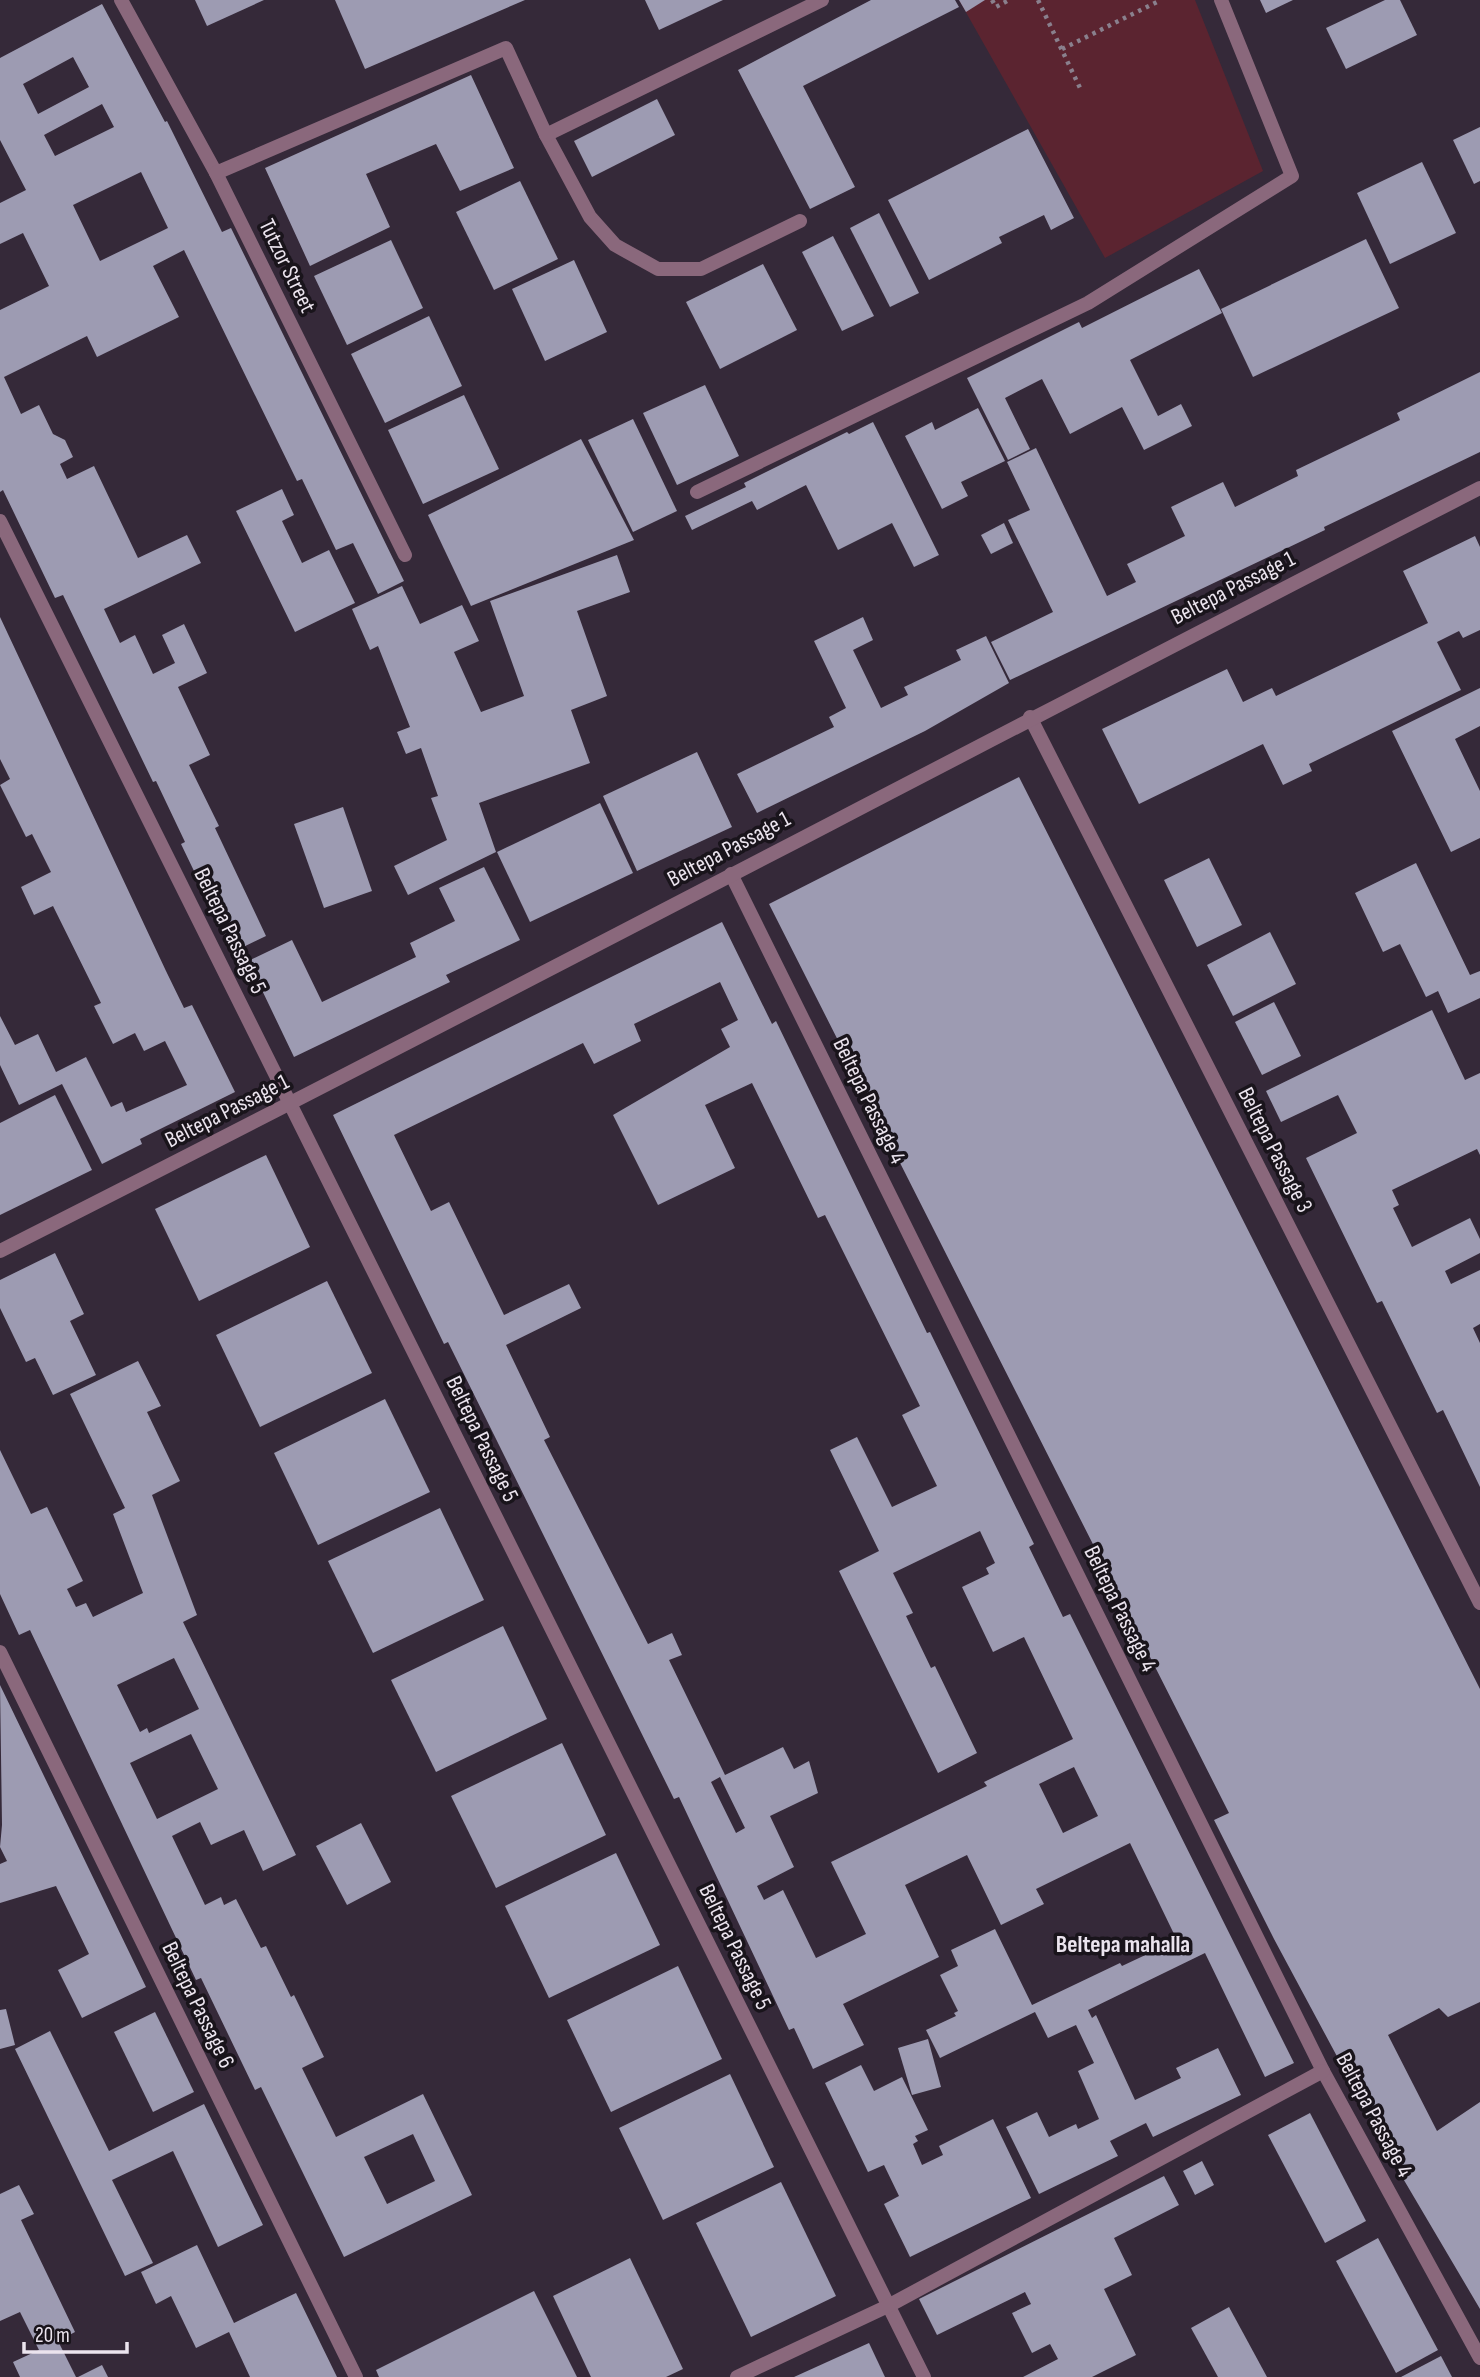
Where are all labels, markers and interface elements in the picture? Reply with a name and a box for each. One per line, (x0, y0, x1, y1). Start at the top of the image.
street label: Tutzor Street (252, 215, 322, 317)
street label: Beltepa Passage 1 (1166, 545, 1300, 631)
street label: Beltepa Passage 1 (663, 805, 795, 893)
street label: Beltepa Passage 5 (188, 864, 272, 998)
street label: Beltepa Passage 4 (826, 1033, 912, 1169)
street label: Beltepa Passage 1 (160, 1068, 294, 1154)
street label: Beltepa Passage 3 (1231, 1083, 1319, 1217)
street label: Beltepa Passage 5 (440, 1372, 524, 1506)
street label: Beltepa Passage 4 (1077, 1541, 1163, 1677)
street label: Beltepa Passage 5 (693, 1880, 777, 2014)
district label: Beltepa mahalla (1056, 1930, 1190, 1959)
street label: Beltepa Passage 6 (155, 1937, 241, 2073)
street label: Beltepa Passage 4 (1330, 2048, 1419, 2182)
scale bar (24, 2310, 128, 2354)
text: 20 m (35, 2323, 70, 2348)

